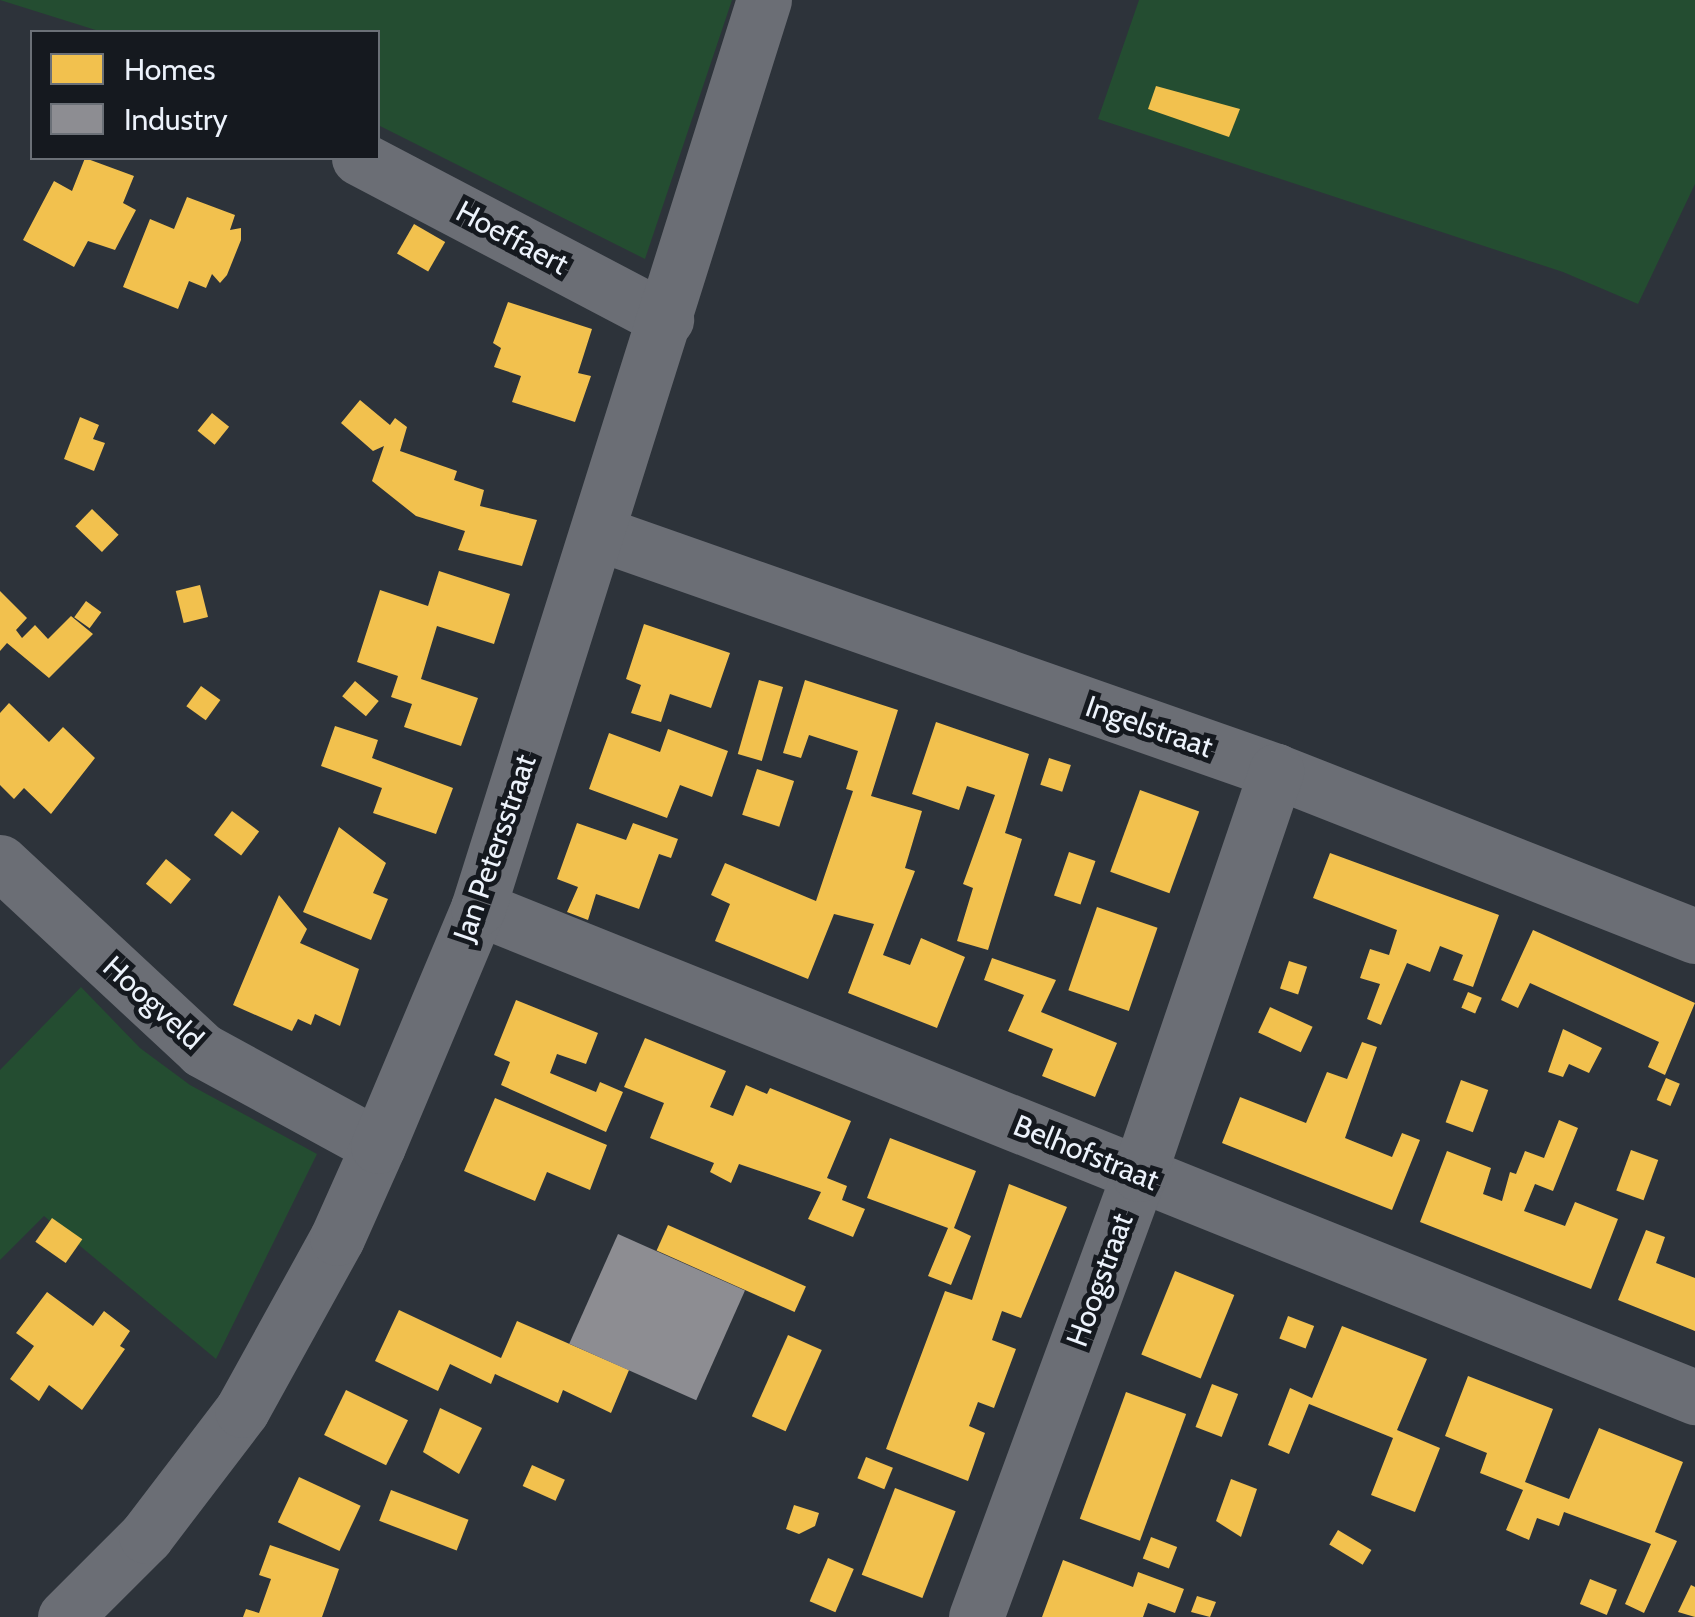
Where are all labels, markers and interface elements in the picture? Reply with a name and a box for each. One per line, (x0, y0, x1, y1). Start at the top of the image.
legend (30, 30, 380, 160)
text: Homes (124, 51, 215, 88)
text: Industry (124, 101, 228, 138)
street label: Hoeffaert (450, 194, 574, 282)
street label: Ingelstraat (1081, 689, 1217, 765)
street label: Jan Petersstraat (446, 750, 544, 946)
street label: Hoogveld (96, 949, 210, 1057)
street label: Belhofstraat (1008, 1108, 1164, 1198)
street label: Hoogstraat (1059, 1208, 1141, 1352)

